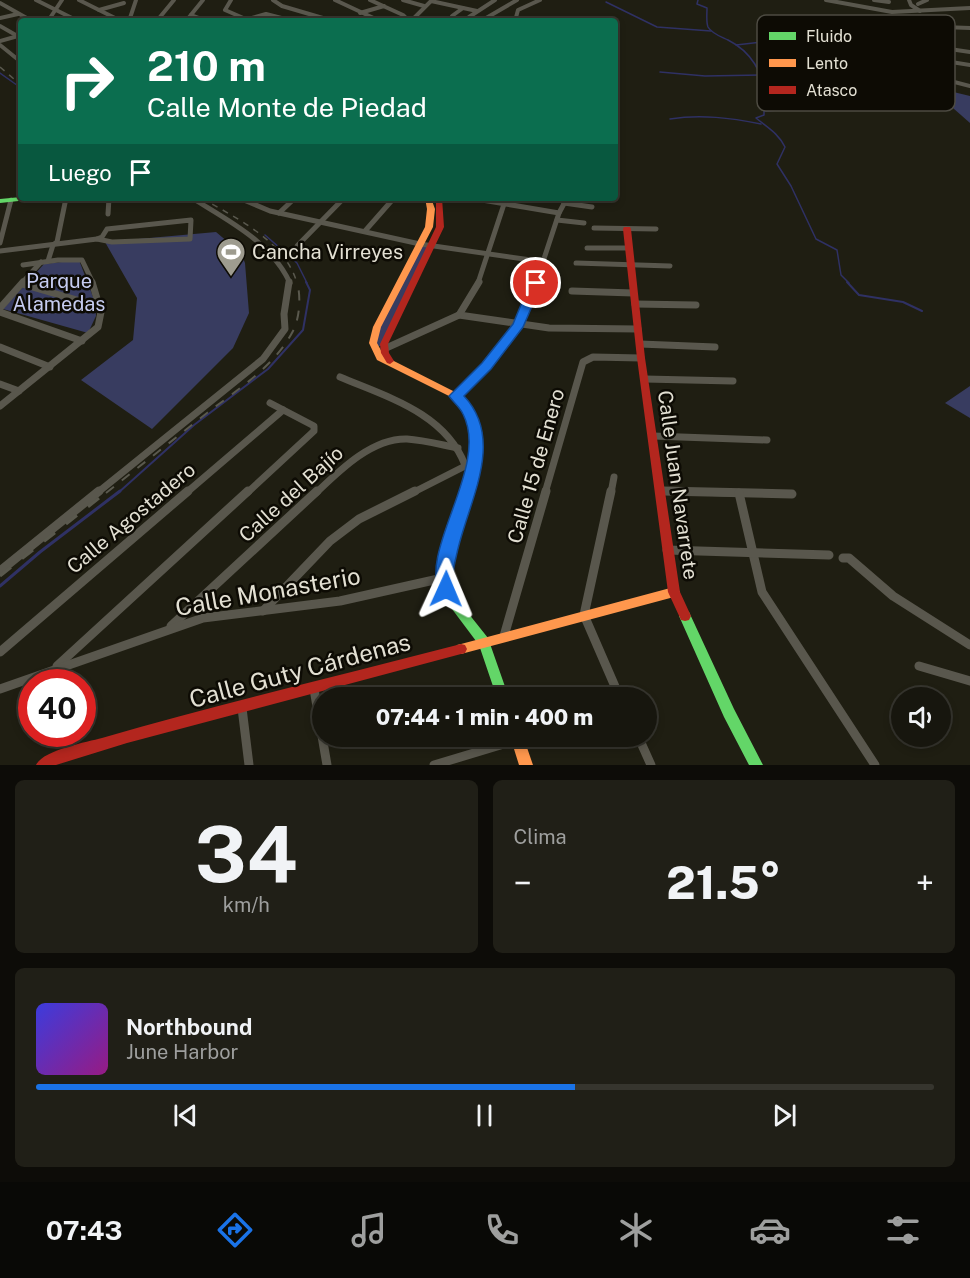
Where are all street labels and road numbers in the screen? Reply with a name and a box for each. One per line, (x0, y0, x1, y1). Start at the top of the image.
street label: Calle 15 de Enero (502, 386, 570, 546)
street label: Calle Juan Navarrete (653, 389, 703, 581)
street label: Calle del Bajío (234, 441, 348, 547)
street label: Calle Agostadero (62, 457, 200, 579)
street label: Calle Monasterio (173, 561, 363, 621)
street label: Calle Guty Cárdenas (186, 627, 413, 713)

